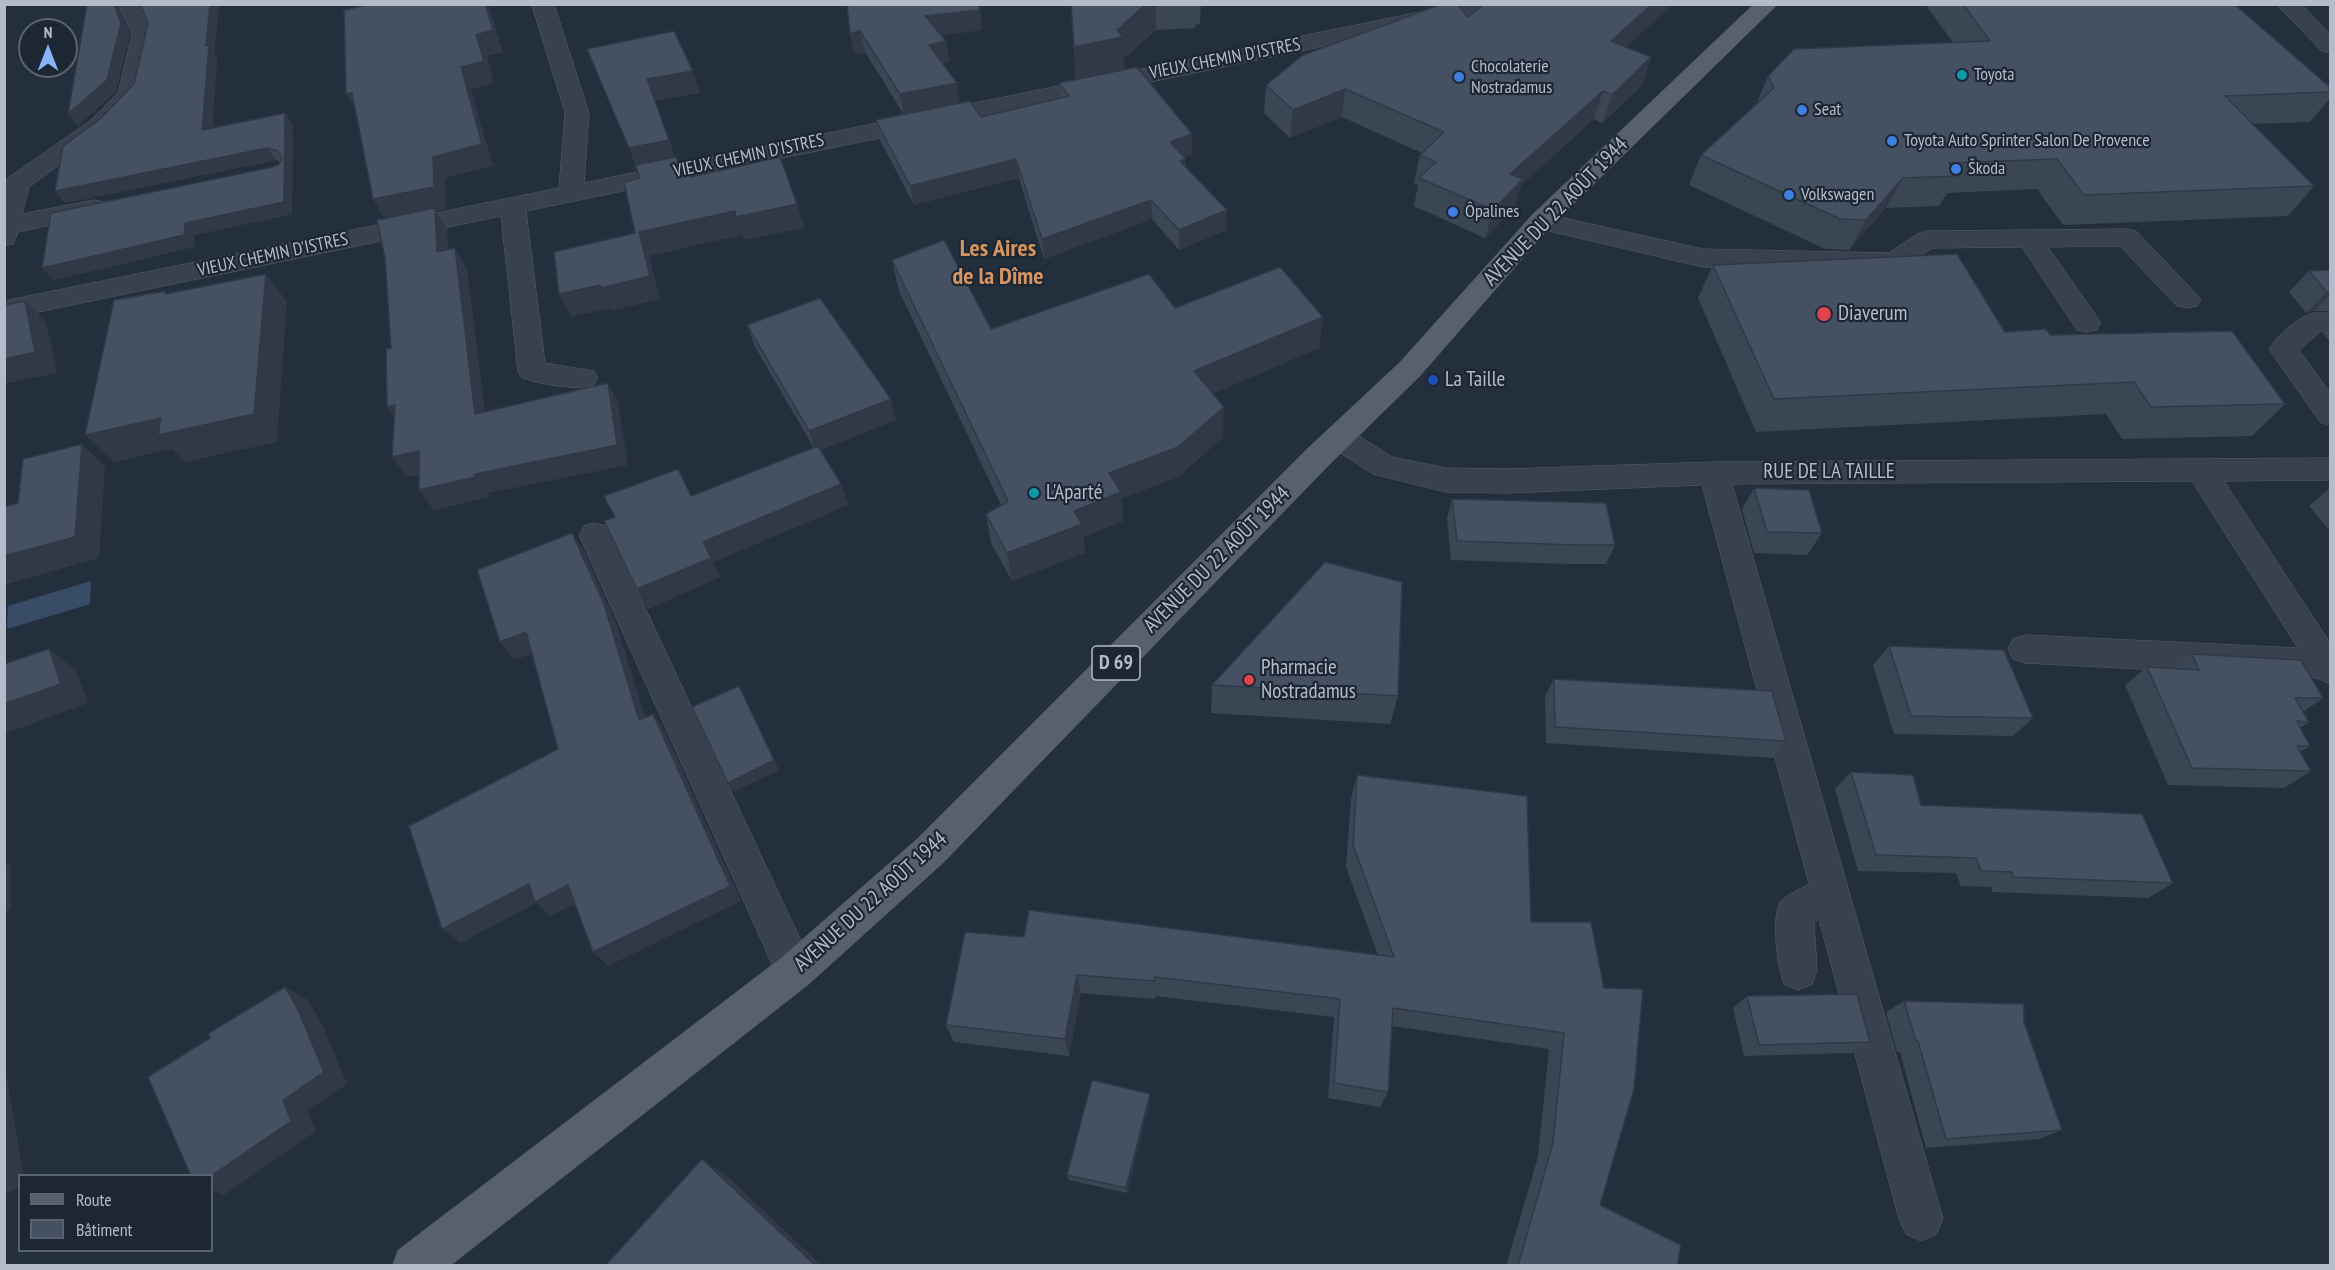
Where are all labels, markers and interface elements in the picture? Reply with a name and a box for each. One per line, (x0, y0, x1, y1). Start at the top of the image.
north arrow (18, 18, 78, 78)
text: N (44, 22, 52, 42)
street label: VIEUX CHEMIN D'ISTRES (1148, 34, 1302, 84)
place label: Chocolaterie Nostradamus (1471, 56, 1552, 98)
place label: Toyota (1974, 64, 2014, 86)
marker: Toyota (1955, 68, 1969, 82)
marker: Chocolaterie Nostradamus (1452, 70, 1466, 84)
place label: Seat (1814, 99, 1841, 121)
marker: Seat (1795, 103, 1809, 117)
street label: VIEUX CHEMIN D'ISTRES (672, 129, 826, 183)
place label: Toyota Auto Sprinter Salon De Provence (1904, 130, 2150, 152)
street label: AVENUE DU 22 AOÛT 1944 (1479, 132, 1633, 292)
marker: Toyota Auto Sprinter Salon De Provence (1885, 134, 1899, 148)
place label: Škoda (1968, 158, 2005, 180)
marker: Škoda (1949, 162, 1963, 176)
place label: Volkswagen (1801, 184, 1874, 206)
marker: Volkswagen (1782, 188, 1796, 202)
place label: Ôpalines (1465, 201, 1519, 223)
marker: Ôpalines (1446, 205, 1460, 219)
street label: VIEUX CHEMIN D'ISTRES (196, 228, 350, 282)
district label: Les Aires de la Dîme (953, 235, 1043, 291)
place label: Diaverum (1838, 301, 1907, 327)
marker: Diaverum (1815, 305, 1833, 323)
place label: La Taille (1445, 367, 1505, 393)
marker: La Taille (1426, 373, 1440, 387)
street label: RUE DE LA TAILLE (1763, 459, 1895, 485)
place label: L'Aparté (1046, 480, 1102, 506)
street label: AVENUE DU 22 AOÛT 1944 (1138, 481, 1296, 639)
marker: L'Aparté (1027, 486, 1041, 500)
road number: D 69 (1092, 646, 1140, 680)
place label: Pharmacie Nostradamus (1261, 655, 1356, 705)
marker: Pharmacie Nostradamus (1242, 673, 1256, 687)
street label: AVENUE DU 22 AOÛT 1944 (789, 827, 953, 977)
legend (18, 1174, 213, 1252)
text: Route (76, 1188, 112, 1211)
text: Bâtiment (76, 1218, 133, 1241)

